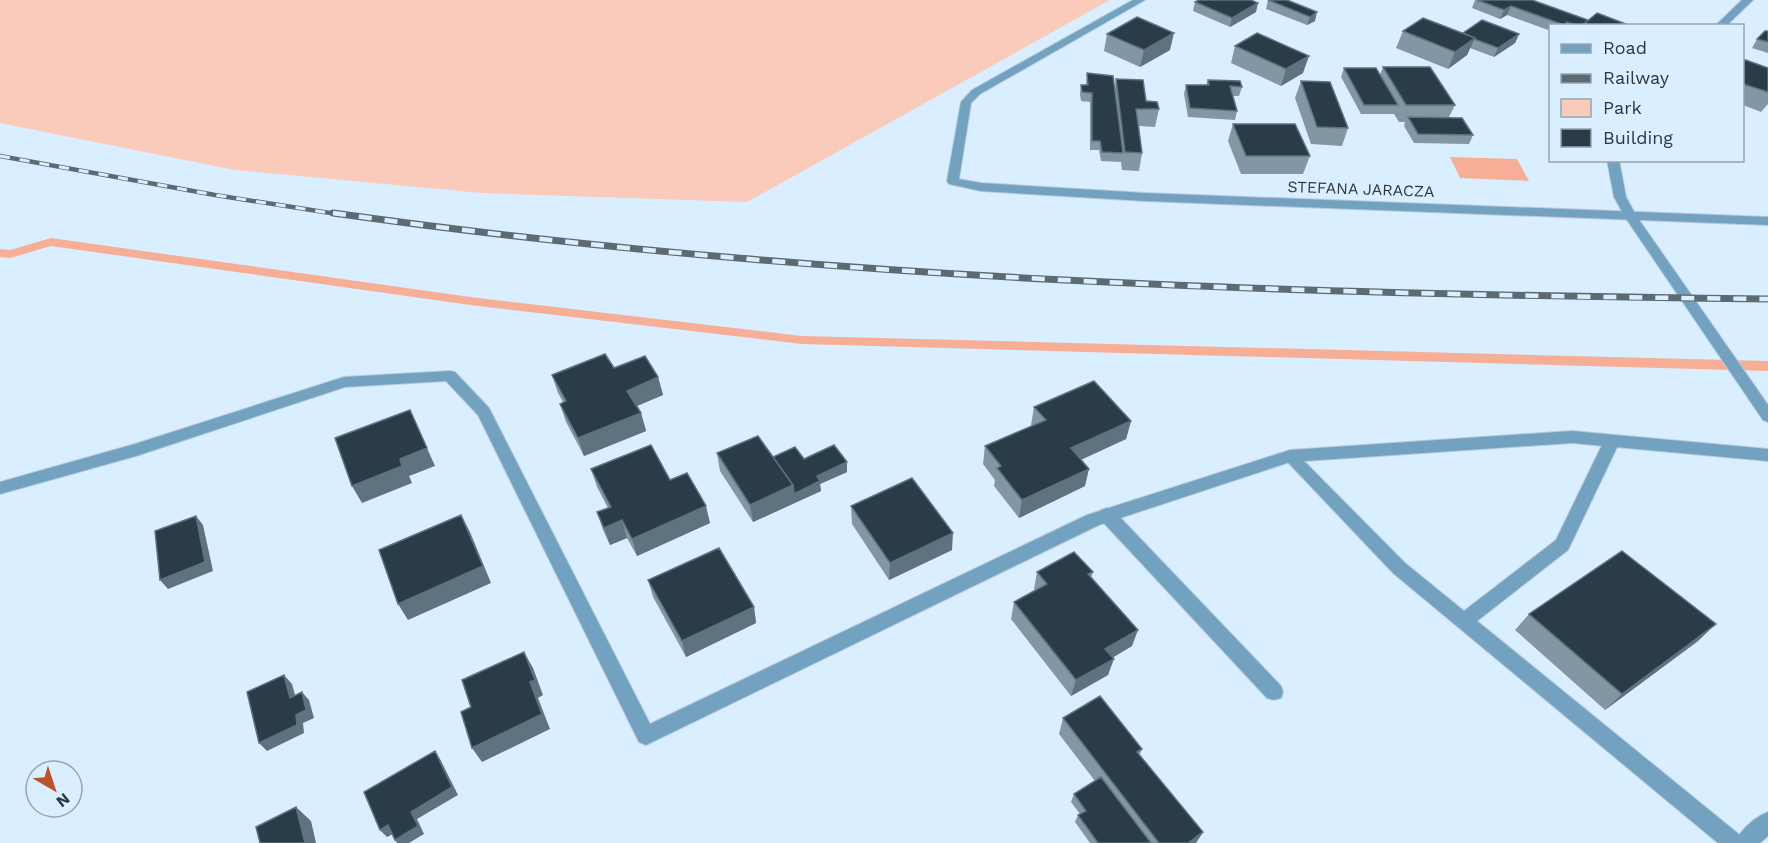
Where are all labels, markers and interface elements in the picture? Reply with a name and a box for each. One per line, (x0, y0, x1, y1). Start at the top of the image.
legend (1549, 24, 1744, 162)
text: Road (1603, 37, 1647, 58)
text: Railway (1603, 67, 1670, 88)
text: Park (1603, 97, 1642, 118)
text: Building (1603, 127, 1673, 148)
street label: STEFANA JARACZA (1287, 177, 1435, 201)
north arrow (24, 759, 84, 819)
text: N (53, 789, 74, 811)

